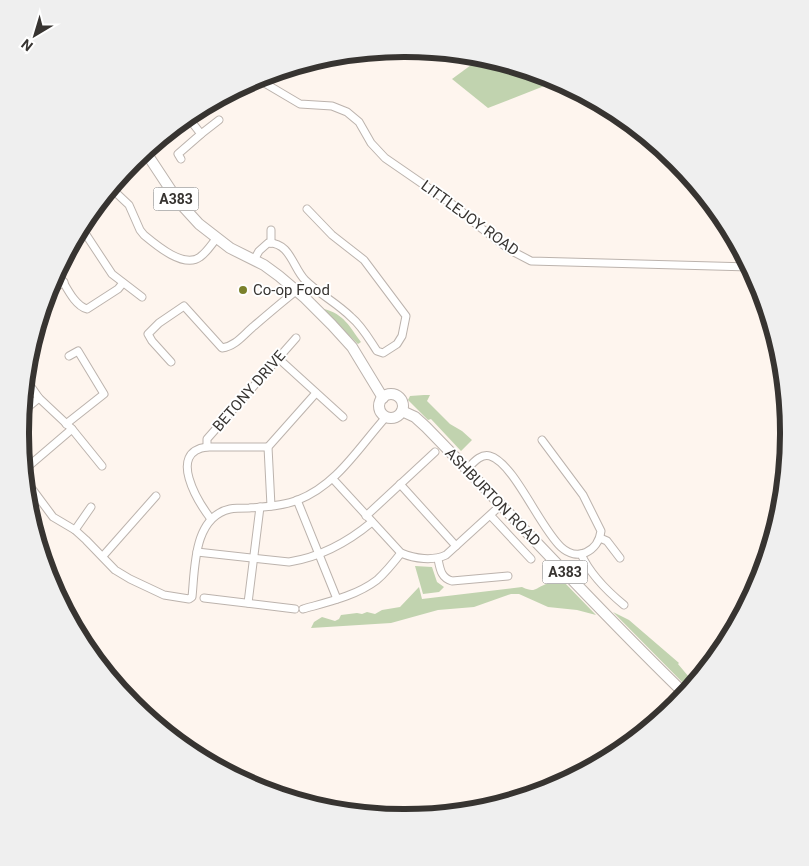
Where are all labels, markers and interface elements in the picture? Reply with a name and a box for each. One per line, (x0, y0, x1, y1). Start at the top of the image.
north arrow (10, 10, 60, 60)
text: N (18, 36, 36, 55)
street label: LITTLEJOY ROAD (418, 176, 522, 260)
road number: A383 (154, 188, 198, 210)
place label: Co-op Food (253, 281, 330, 299)
marker: Co-op Food (237, 284, 249, 296)
street label: BETONY DRIVE (209, 346, 289, 435)
street label: ASHBURTON ROAD (441, 444, 545, 550)
road number: A383 (542, 560, 588, 584)

